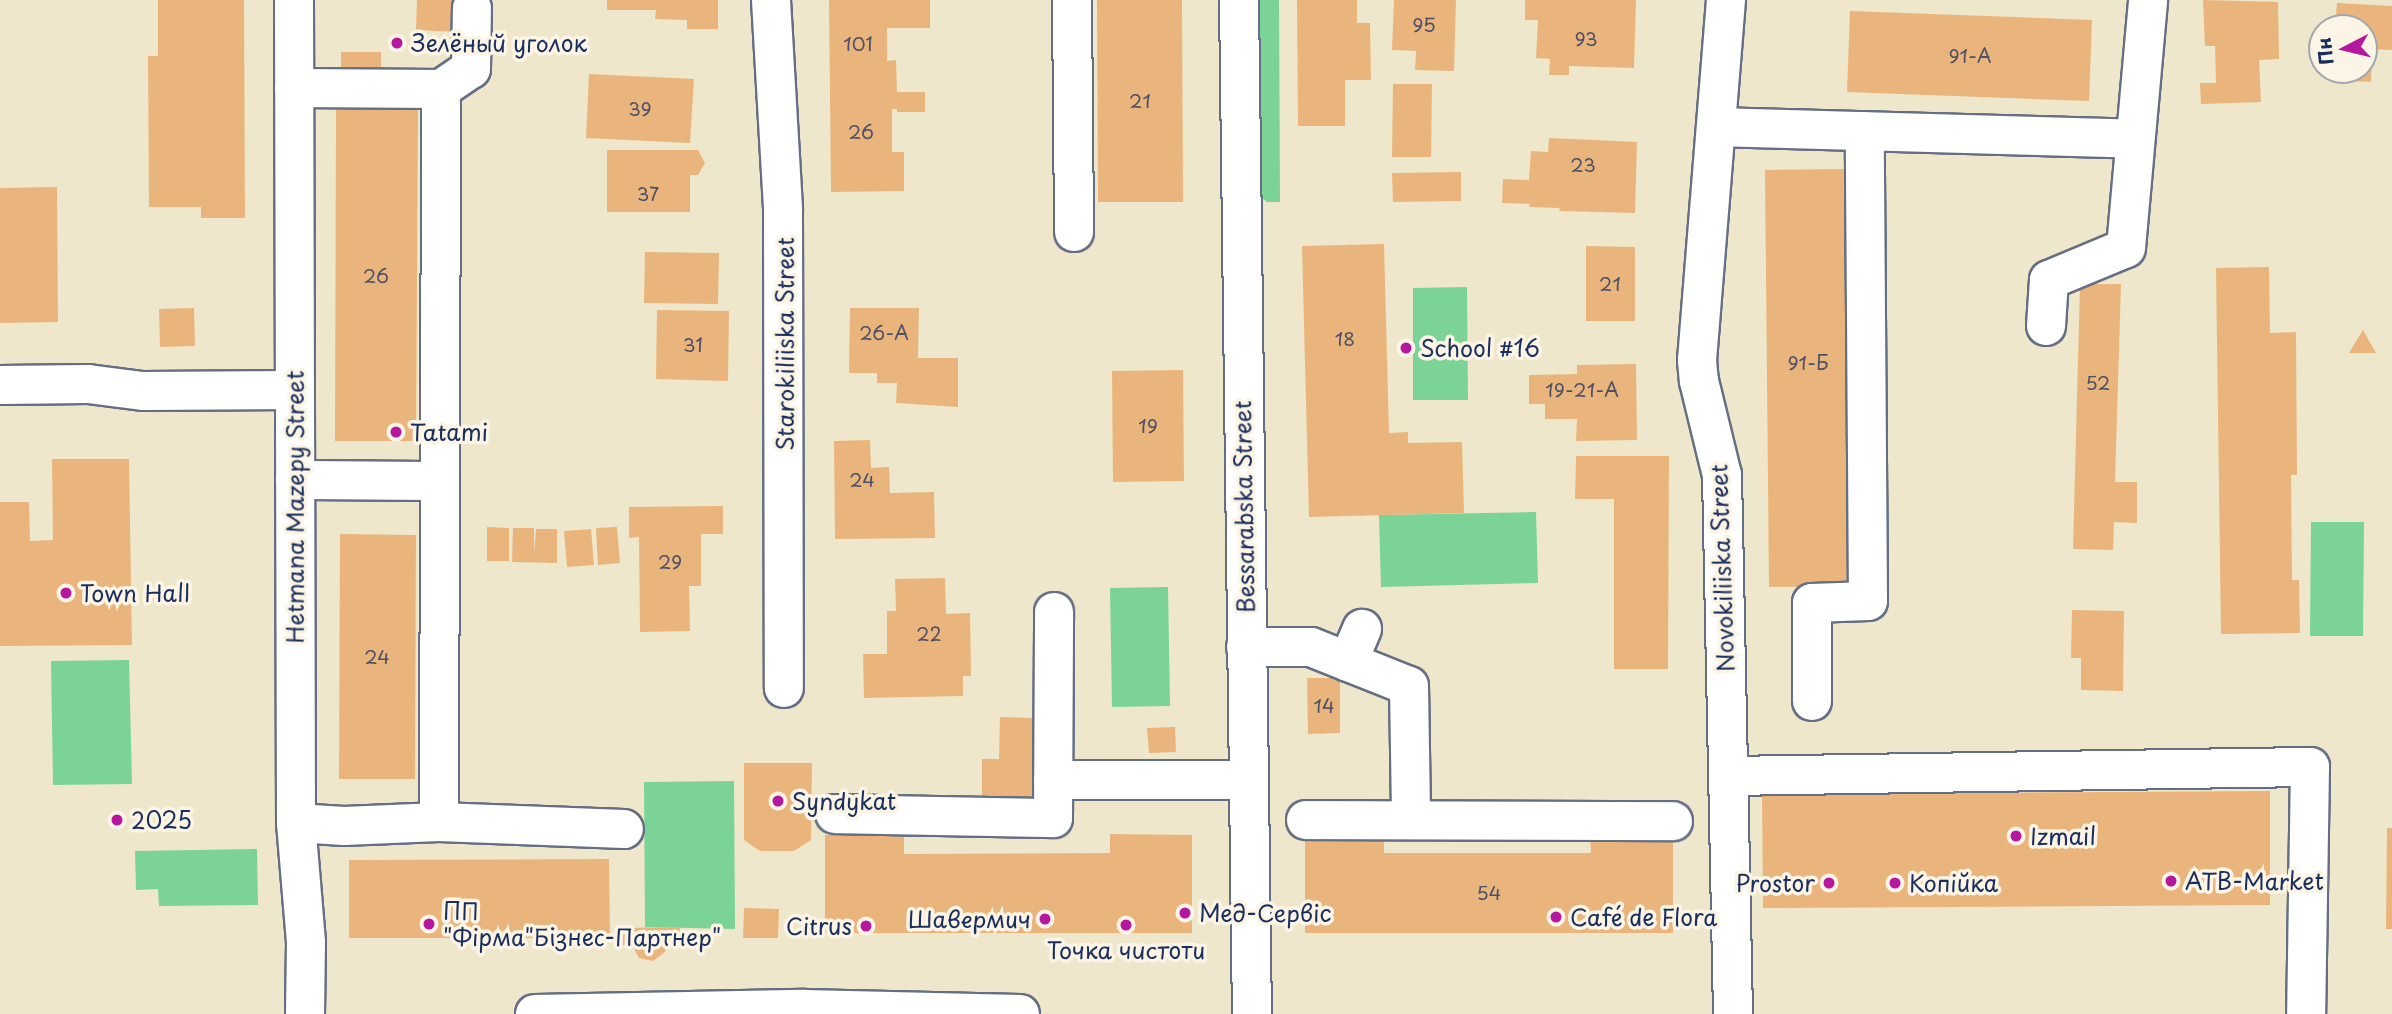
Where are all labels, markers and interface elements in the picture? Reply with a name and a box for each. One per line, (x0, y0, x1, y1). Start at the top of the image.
house number: 95 (1412, 14, 1436, 36)
north arrow (2308, 14, 2378, 84)
house number: 93 (1574, 28, 1598, 50)
place label: Зелёный уголок (411, 29, 588, 57)
house number: 101 (843, 33, 873, 55)
marker: Зелёный уголок (389, 35, 405, 51)
text: Пн (2309, 36, 2340, 67)
house number: 91-А (1948, 45, 1992, 67)
house number: 21 (1129, 90, 1151, 112)
house number: 39 (628, 98, 652, 120)
house number: 26 (848, 121, 874, 143)
house number: 23 (1570, 154, 1596, 176)
house number: 37 (637, 183, 659, 205)
street label: Starokiliiska Street (771, 236, 799, 452)
house number: 26 (363, 265, 389, 287)
house number: 21 (1599, 273, 1621, 295)
house number: 26-А (859, 322, 909, 344)
house number: 18 (1335, 328, 1355, 350)
house number: 31 (683, 334, 703, 356)
place label: School #16 (1420, 334, 1540, 362)
marker: School #16 (1398, 340, 1414, 356)
house number: 91-Б (1787, 352, 1829, 374)
street label: Hetmana Mazepy Street (281, 371, 309, 643)
house number: 52 (2085, 372, 2111, 394)
house number: 19-21-А (1545, 379, 1619, 401)
street label: Bessarabska Street (1228, 399, 1260, 615)
house number: 19 (1138, 415, 1158, 437)
place label: Tatami (410, 418, 488, 446)
marker: Tatami (388, 424, 404, 440)
street label: Novokiliiska Street (1705, 463, 1739, 673)
house number: 24 (849, 469, 875, 491)
house number: 29 (658, 551, 682, 573)
place label: Town Hall (80, 579, 188, 607)
marker: Town Hall (58, 585, 74, 601)
house number: 22 (916, 623, 942, 645)
house number: 24 (364, 646, 390, 668)
house number: 14 (1313, 695, 1335, 717)
place label: Syndykat (792, 787, 896, 815)
marker: Syndykat (770, 793, 786, 809)
place label: 2025 (131, 806, 192, 834)
marker: 2025 (109, 812, 125, 828)
place label: Izmail (2030, 822, 2096, 850)
marker: Izmail (2008, 828, 2024, 844)
place label: ATB-Market (2185, 867, 2324, 895)
place label: Prostor (1735, 869, 1815, 897)
place label: Копійка (1909, 869, 1998, 897)
marker: ATB-Market (2163, 873, 2179, 889)
marker: Prostor (1821, 875, 1837, 891)
marker: Копійка (1887, 875, 1903, 891)
house number: 54 (1477, 882, 1501, 904)
place label: ПП "Фірма"Бізнес-Партнер" (443, 897, 721, 951)
place label: Мед-Сервіс (1199, 899, 1331, 927)
place label: Café de Flora (1570, 903, 1718, 931)
place label: Шавермич (908, 905, 1031, 933)
marker: Мед-Сервіс (1177, 905, 1193, 921)
marker: Café de Flora (1548, 909, 1564, 925)
marker: Шавермич (1037, 911, 1053, 927)
place label: Citrus (786, 912, 852, 940)
marker: ПП "Фірма"Бізнес-Партнер" (421, 916, 437, 932)
marker: Точка чистоти (1118, 917, 1134, 933)
marker: Citrus (858, 918, 874, 934)
place label: Точка чистоти (1046, 936, 1206, 964)

